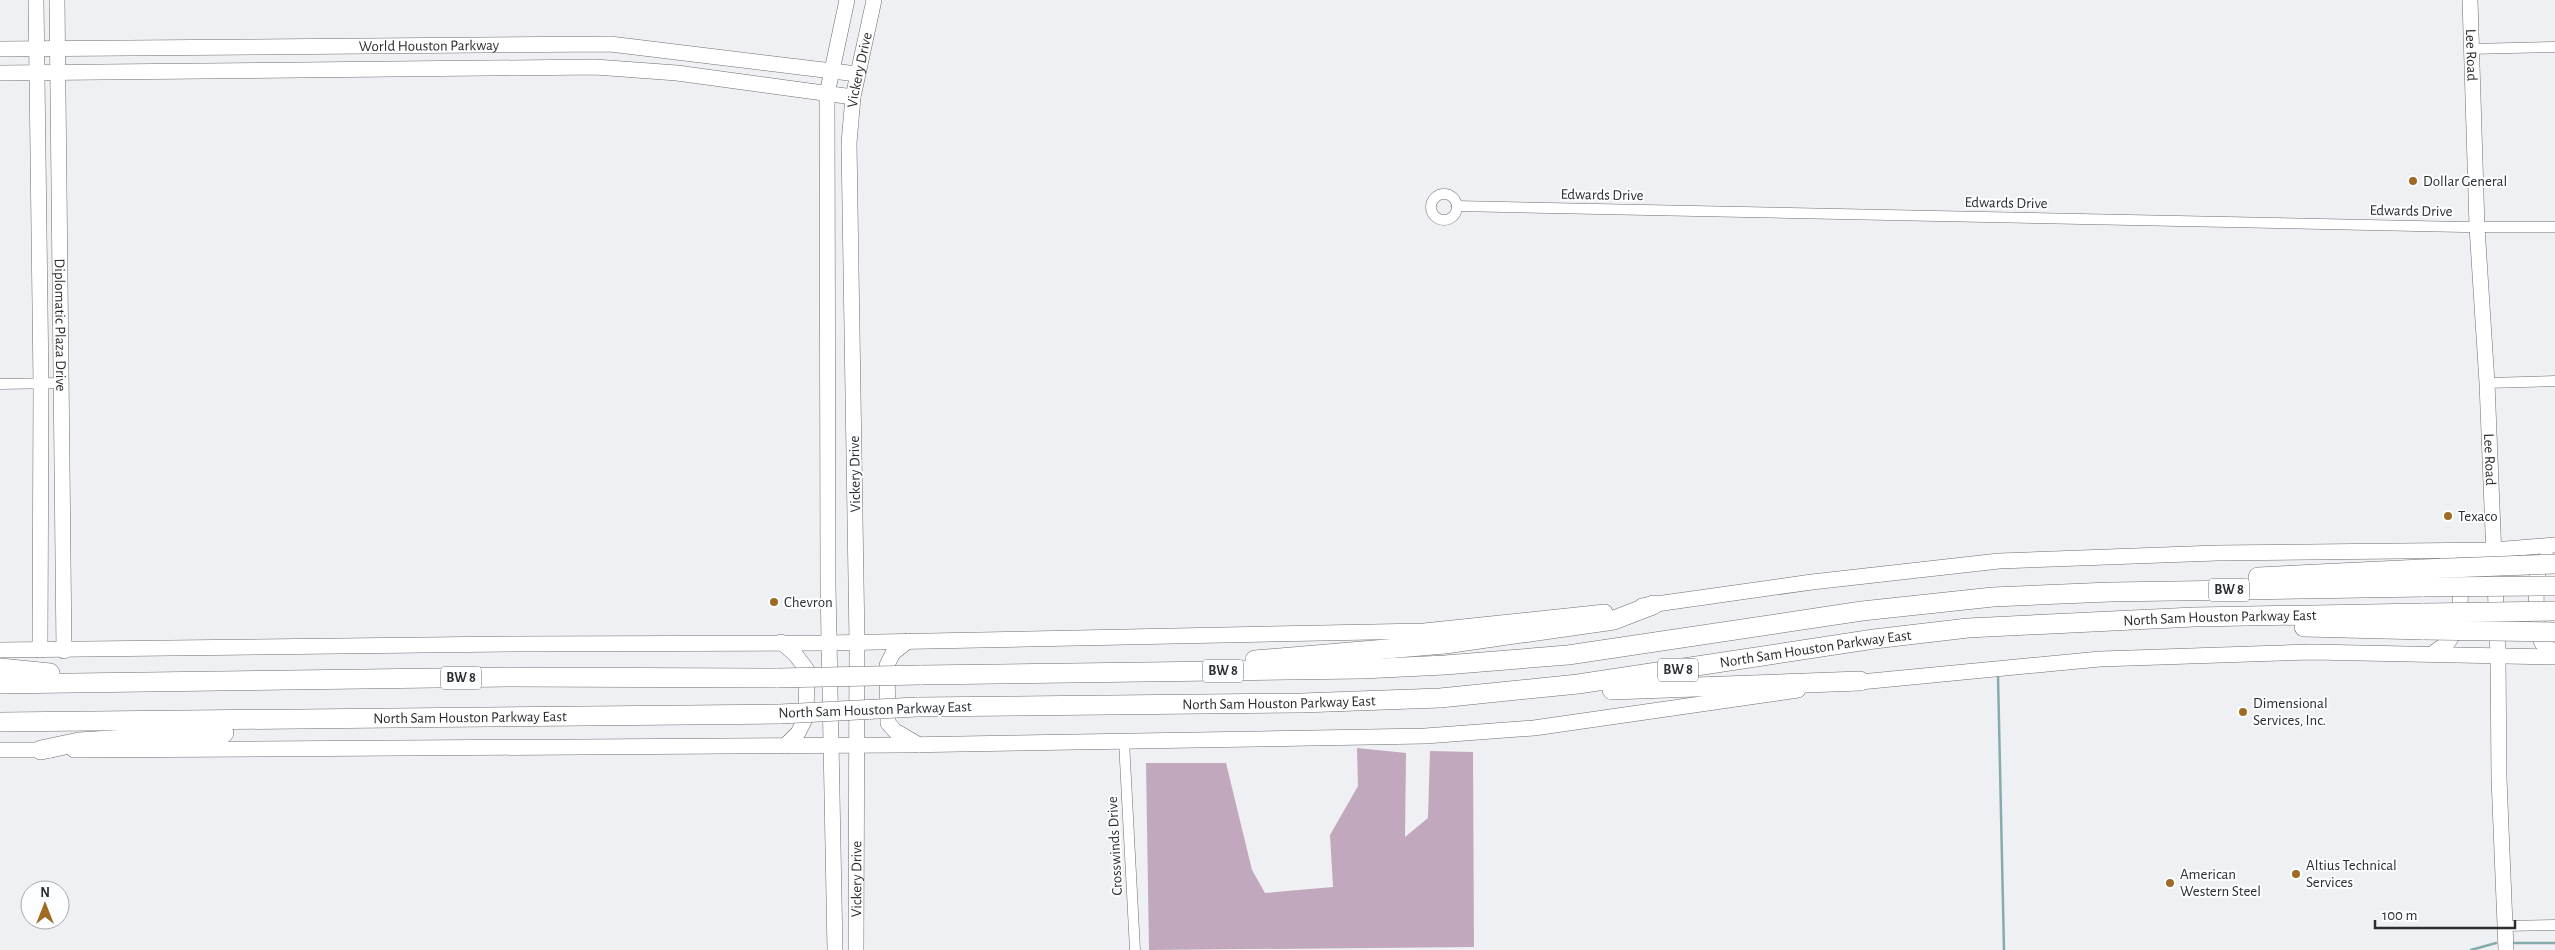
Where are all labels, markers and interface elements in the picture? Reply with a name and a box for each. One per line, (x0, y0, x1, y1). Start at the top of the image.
street label: Lee Road (2463, 29, 2480, 82)
street label: Vickery Drive (845, 31, 874, 108)
street label: World Houston Parkway (359, 37, 500, 54)
place label: Dollar General (2423, 174, 2507, 189)
marker: Dollar General (2407, 175, 2419, 187)
street label: Edwards Drive (1560, 187, 1644, 203)
street label: Edwards Drive (1964, 195, 2048, 211)
street label: Edwards Drive (2369, 203, 2453, 219)
street label: Diplomatic Plaza Drive (52, 258, 69, 392)
street label: Lee Road (2482, 433, 2499, 486)
street label: Vickery Drive (847, 436, 863, 512)
place label: Texaco (2458, 509, 2498, 524)
marker: Texaco (2442, 510, 2454, 522)
road number: BW 8 (2209, 578, 2249, 602)
place label: Chevron (784, 595, 833, 610)
marker: Chevron (768, 596, 780, 608)
street label: North Sam Houston Parkway East (2123, 607, 2317, 628)
street label: North Sam Houston Parkway East (1719, 627, 1912, 670)
road number: BW 8 (1658, 658, 1698, 682)
road number: BW 8 (1203, 659, 1243, 682)
road number: BW 8 (441, 666, 481, 690)
street label: North Sam Houston Parkway East (1182, 693, 1376, 712)
place label: Dimensional Services, Inc. (2253, 696, 2328, 728)
street label: North Sam Houston Parkway East (778, 699, 972, 721)
marker: Dimensional Services, Inc. (2237, 706, 2249, 718)
street label: North Sam Houston Parkway East (373, 709, 567, 726)
street label: Crosswinds Drive (1105, 796, 1125, 896)
street label: Vickery Drive (849, 841, 864, 917)
place label: Altius Technical Services (2306, 858, 2397, 890)
place label: American Western Steel (2180, 867, 2261, 899)
marker: Altius Technical Services (2290, 868, 2302, 880)
marker: American Western Steel (2164, 877, 2176, 889)
north arrow (20, 880, 70, 930)
text: N (40, 886, 50, 900)
scale bar (2375, 898, 2515, 930)
text: 100 m (2382, 908, 2417, 923)

